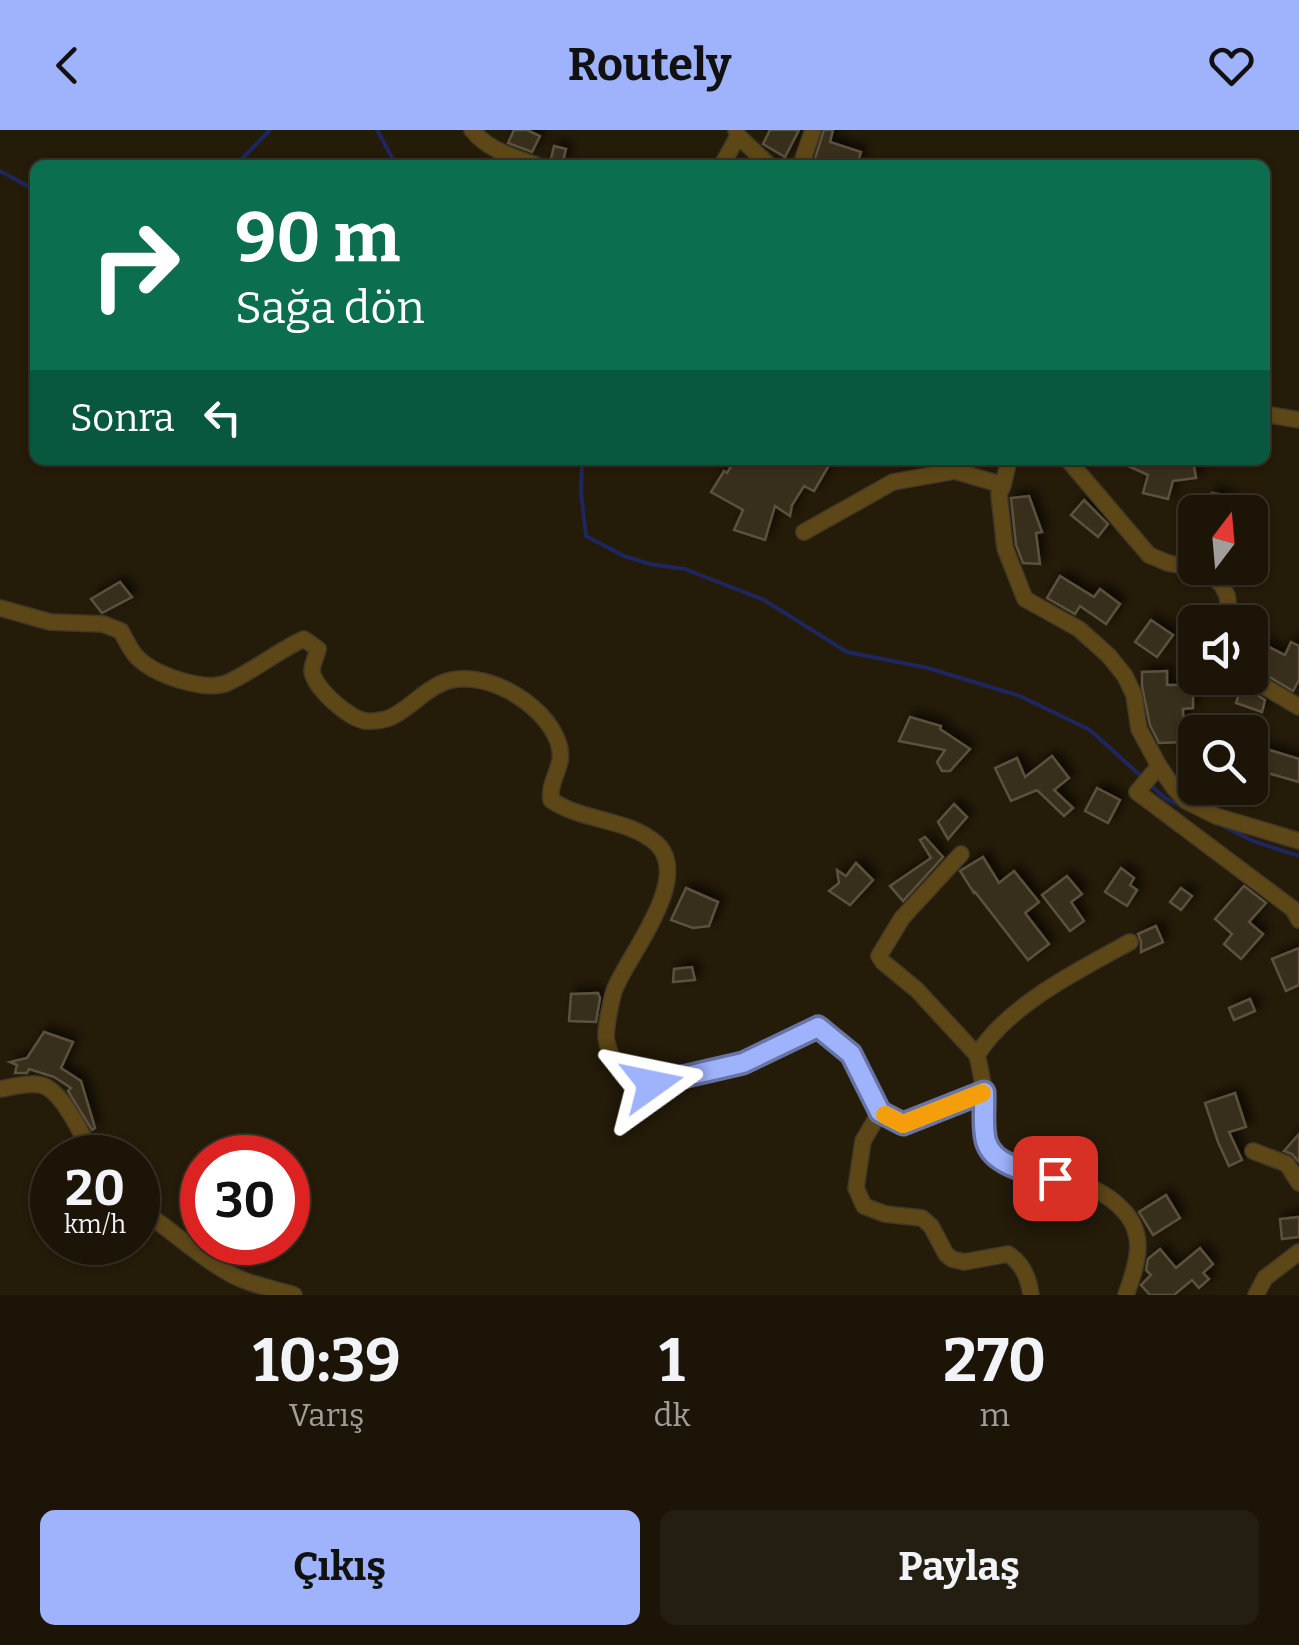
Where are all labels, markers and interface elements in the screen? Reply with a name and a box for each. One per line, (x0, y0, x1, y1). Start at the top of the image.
icon: back (40, 38, 95, 93)
text: Routely (568, 38, 731, 92)
icon: heart (1204, 38, 1259, 93)
text: 90 m (235, 196, 400, 280)
icon: right (70, 200, 200, 330)
text: Sağa dön (235, 281, 425, 335)
icon: left (195, 390, 250, 445)
text: Sonra (70, 395, 175, 441)
north arrow (1178, 495, 1268, 585)
map controls (1178, 495, 1268, 805)
button: sound (1178, 605, 1268, 695)
button: search (1178, 715, 1268, 805)
position arrow (600, 1032, 704, 1136)
speed limit sign: 30 (180, 1135, 310, 1265)
pin (1013, 1136, 1098, 1221)
icon: arrive (1028, 1151, 1083, 1206)
text: 20 (65, 1158, 125, 1218)
text: km/h (64, 1210, 126, 1240)
text: 10:39 (253, 1325, 401, 1397)
text: 1 (659, 1325, 685, 1397)
text: 270 (943, 1325, 1046, 1397)
text: Varış (289, 1396, 365, 1434)
text: dk (654, 1396, 691, 1434)
text: m (980, 1396, 1010, 1434)
button: Çıkış (40, 1510, 640, 1625)
button: Paylaş (660, 1510, 1259, 1625)

